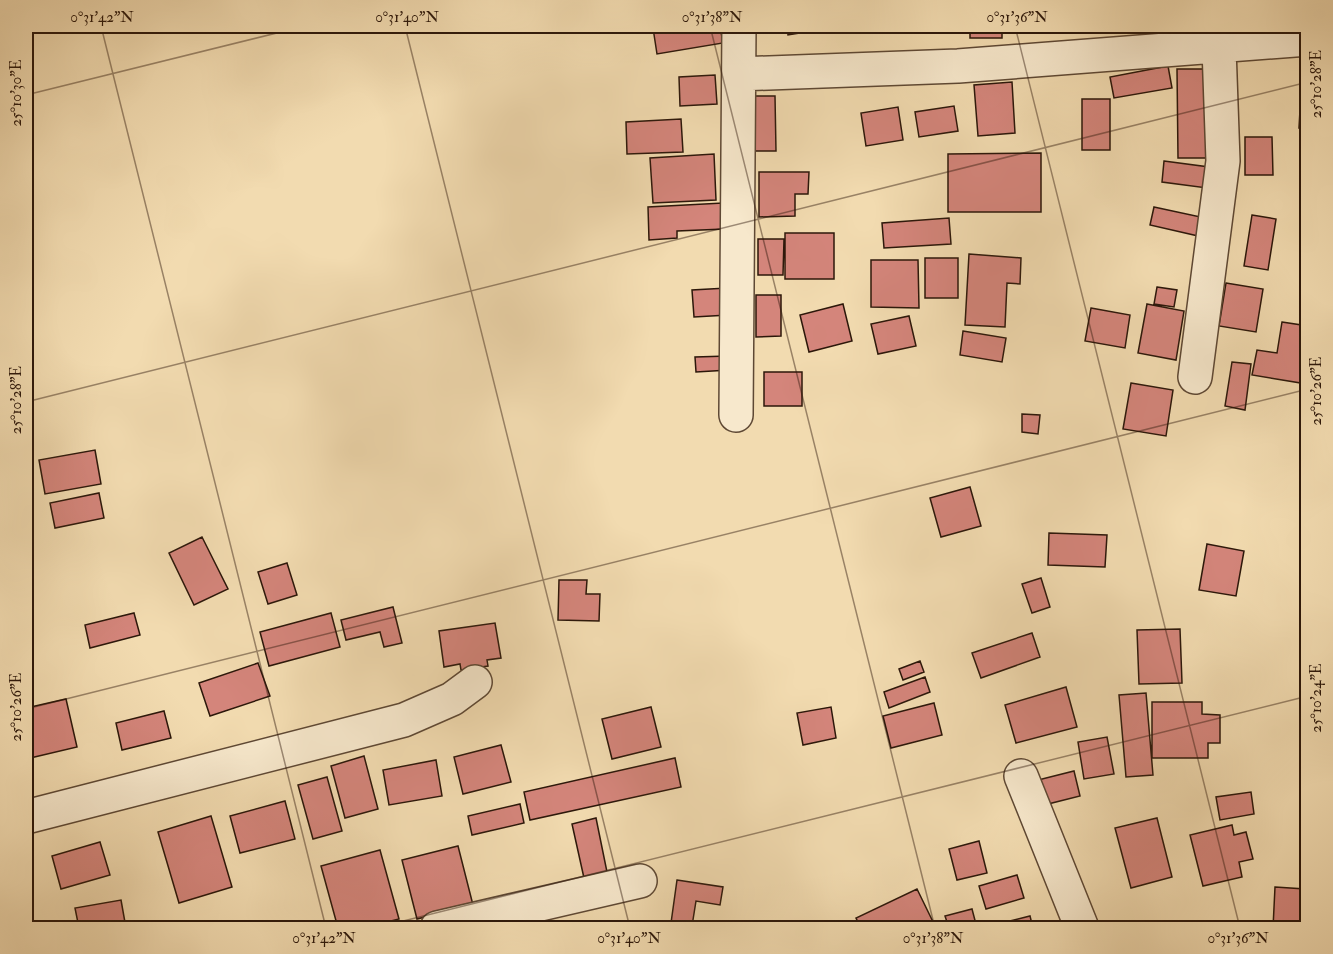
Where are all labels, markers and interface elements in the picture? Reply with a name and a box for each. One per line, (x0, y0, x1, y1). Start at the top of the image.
text: 0°31'42"N (70, 8, 134, 27)
text: 0°31'40"N (375, 8, 439, 27)
text: 0°31'38"N (682, 8, 743, 27)
text: 0°31'36"N (986, 8, 1048, 27)
text: 25°10'28"E (1307, 50, 1326, 118)
text: 25°10'30"E (7, 59, 26, 127)
text: 25°10'26"E (1307, 356, 1326, 425)
text: 25°10'28"E (7, 366, 26, 434)
text: 25°10'24"E (1307, 663, 1326, 733)
text: 25°10'26"E (7, 672, 26, 741)
text: 0°31'42"N (292, 929, 356, 948)
text: 0°31'40"N (597, 929, 661, 948)
text: 0°31'38"N (903, 929, 964, 948)
text: 0°31'36"N (1207, 929, 1269, 948)

